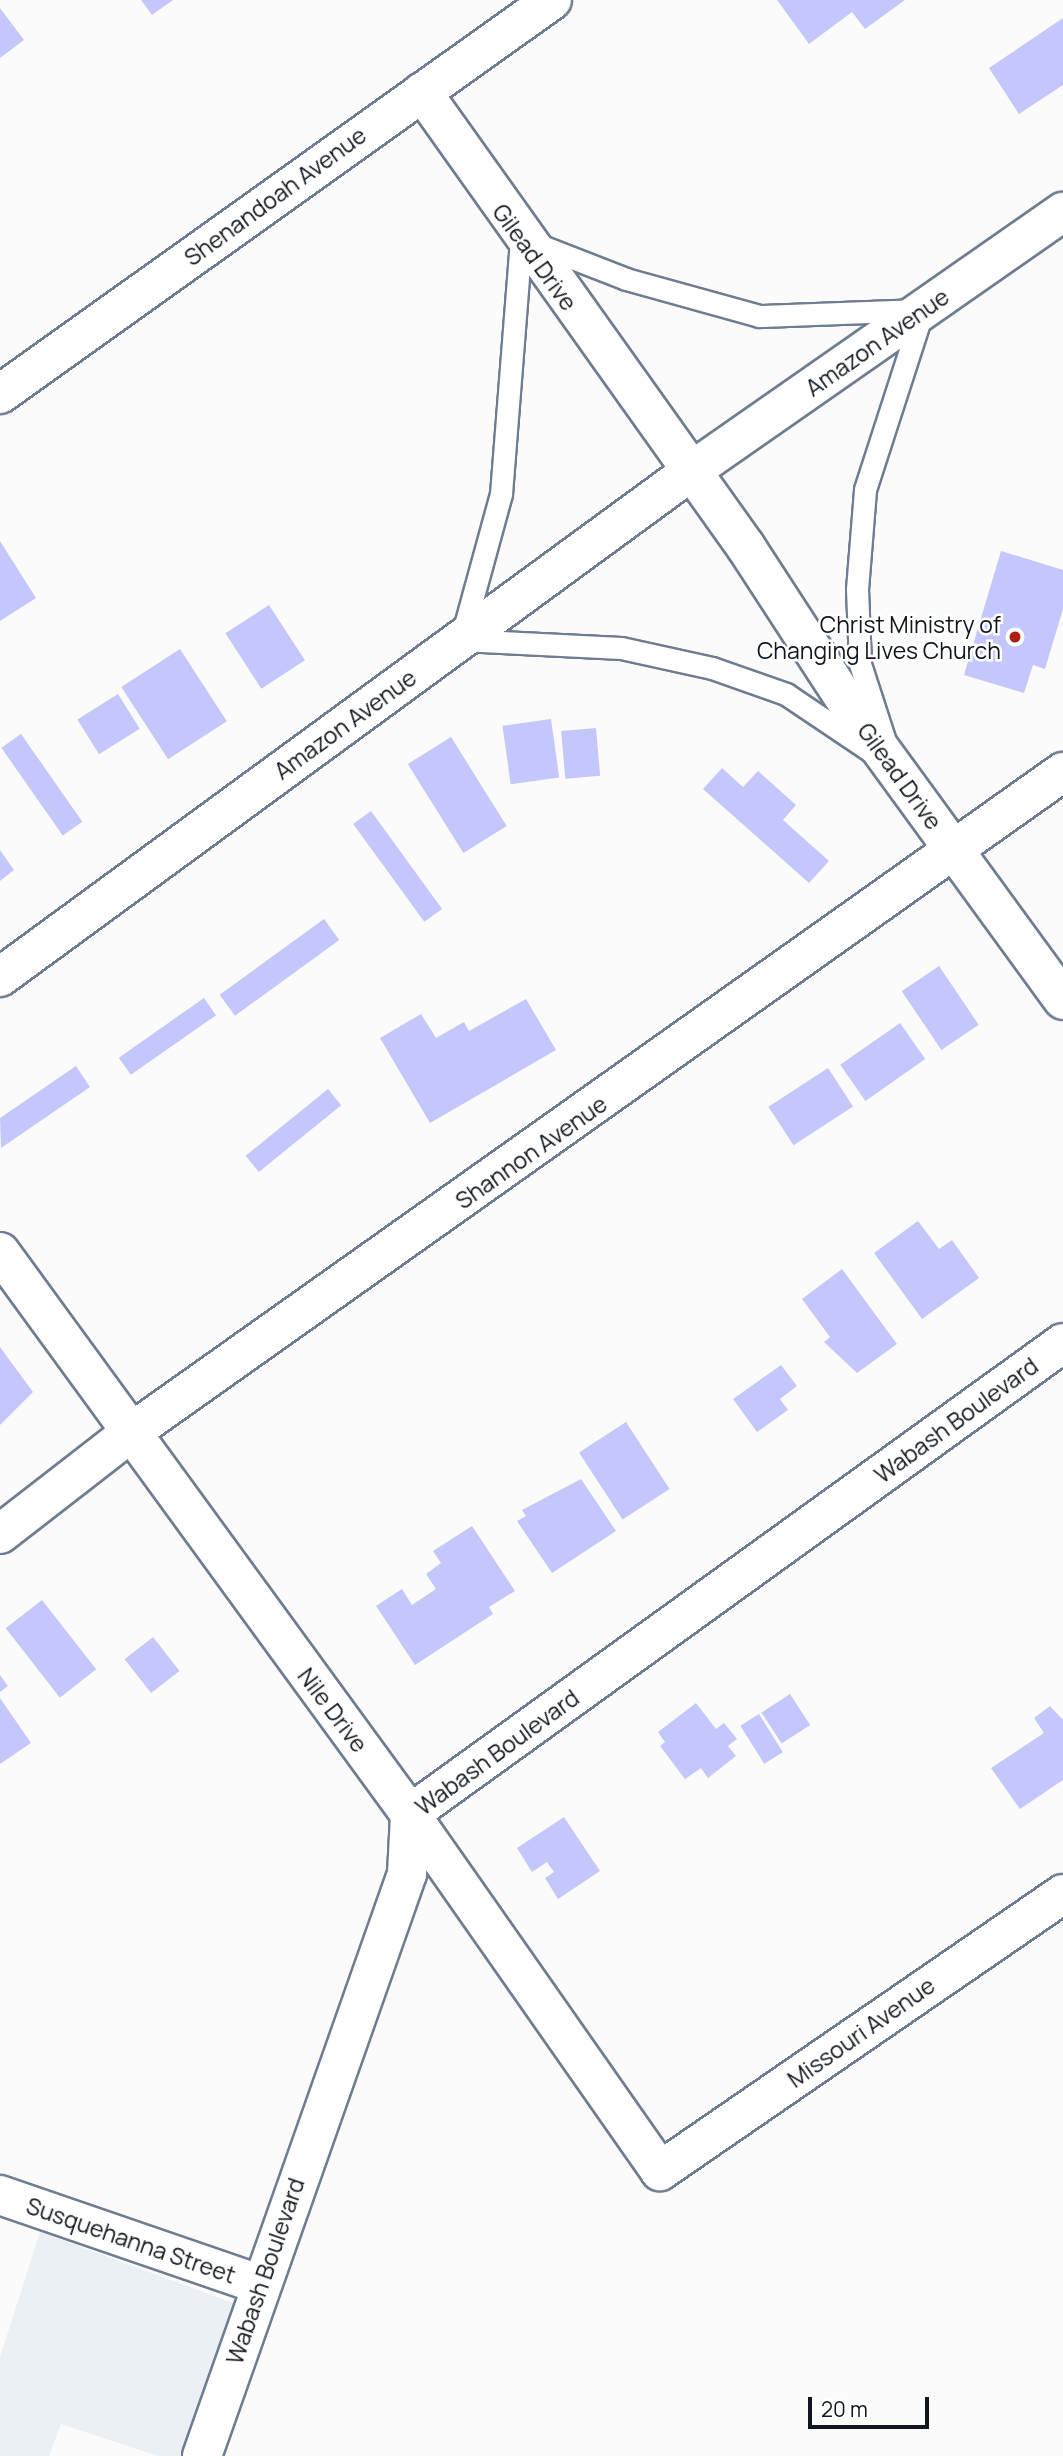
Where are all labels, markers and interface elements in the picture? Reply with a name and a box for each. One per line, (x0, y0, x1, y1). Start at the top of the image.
street label: Shenandoah Avenue (179, 121, 371, 271)
street label: Gilead Drive (487, 198, 583, 316)
street label: Amazon Avenue (800, 282, 954, 402)
place label: Christ Ministry of Changing Lives Church (757, 610, 1001, 664)
marker: Christ Ministry of Changing Lives Church (1007, 629, 1023, 645)
street label: Amazon Avenue (269, 663, 421, 785)
street label: Gilead Drive (852, 717, 948, 835)
street label: Shannon Avenue (450, 1090, 612, 1214)
street label: Wabash Boulevard (869, 1351, 1043, 1489)
street label: Nile Drive (292, 1662, 374, 1758)
street label: Wabash Boulevard (410, 1683, 584, 1821)
street label: Missouri Avenue (782, 1971, 940, 2093)
street label: Wabash Boulevard (220, 2174, 310, 2368)
street label: Susquehanna Street (23, 2191, 239, 2289)
scale bar (811, 2382, 932, 2426)
text: 20 m (821, 2395, 868, 2423)

